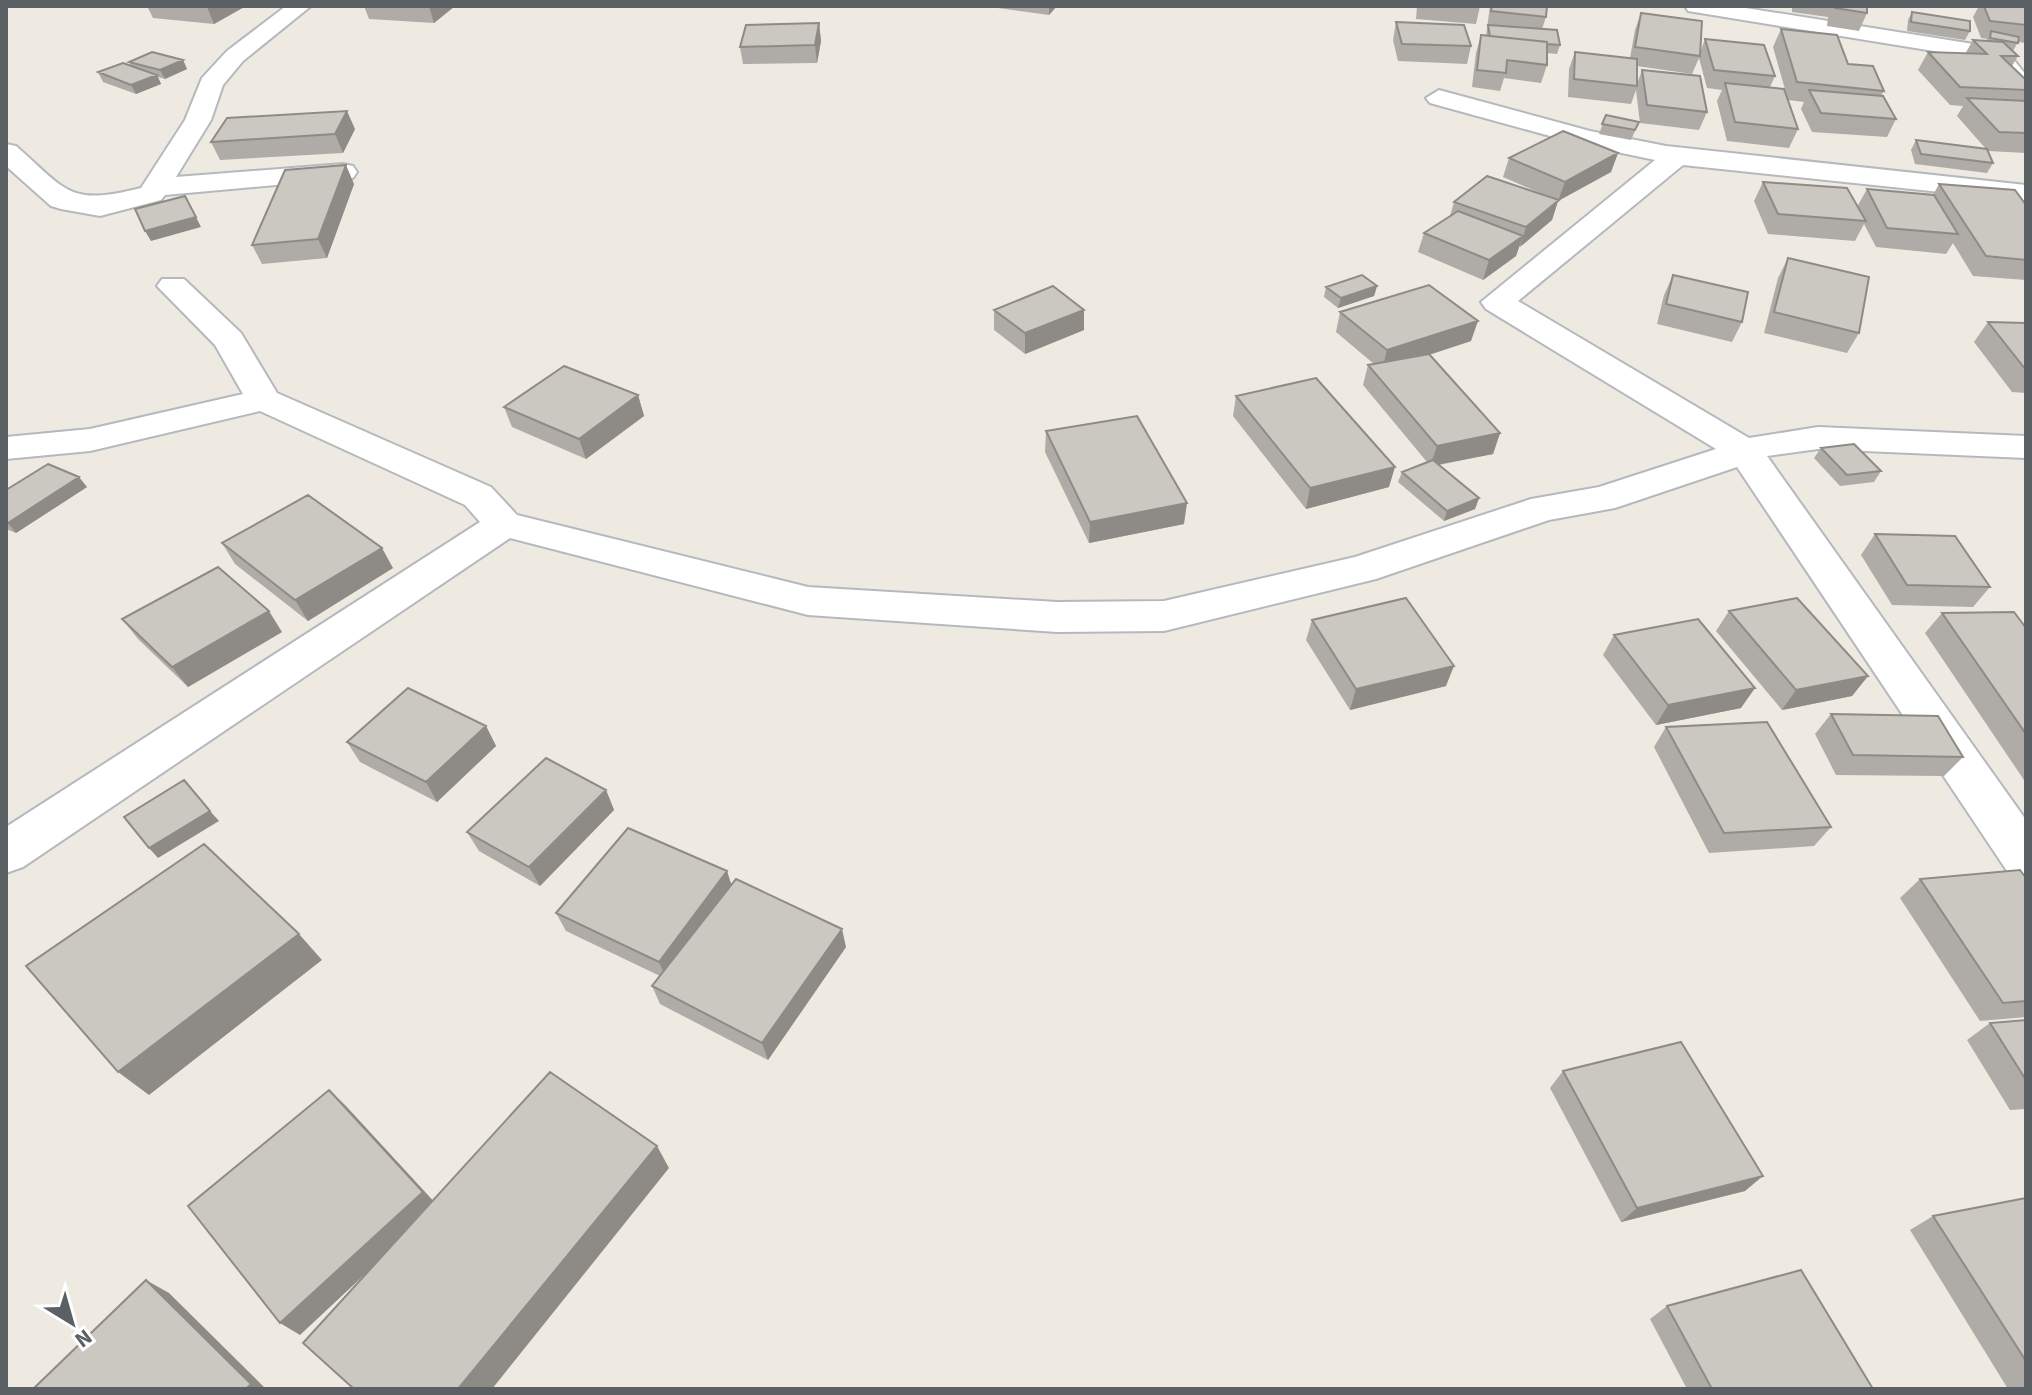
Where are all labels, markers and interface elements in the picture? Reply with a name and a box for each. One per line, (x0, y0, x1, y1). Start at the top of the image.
north arrow (32, 1283, 112, 1363)
text: N (68, 1321, 99, 1355)

